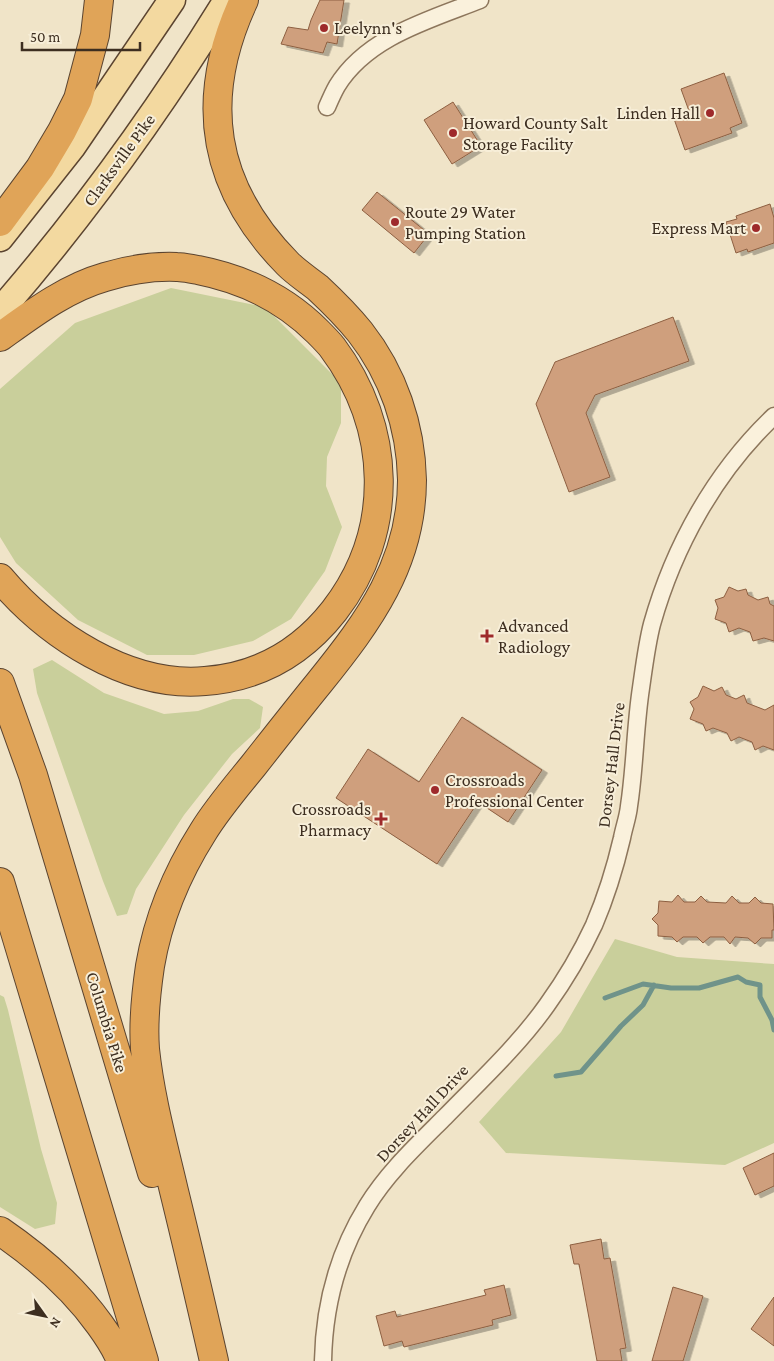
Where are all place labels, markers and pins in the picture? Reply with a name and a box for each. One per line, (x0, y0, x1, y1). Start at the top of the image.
place label: Leelynn's (334, 18, 402, 38)
marker: Leelynn's (318, 22, 330, 34)
place label: Linden Hall (617, 103, 700, 123)
marker: Linden Hall (704, 107, 716, 119)
place label: Howard County Salt Storage Facility (463, 113, 609, 154)
marker: Howard County Salt Storage Facility (447, 127, 459, 139)
place label: Route 29 Water Pumping Station (405, 202, 526, 243)
marker: Route 29 Water Pumping Station (389, 216, 401, 228)
place label: Express Mart (652, 218, 747, 238)
marker: Express Mart (750, 222, 762, 234)
place label: Advanced Radiology (498, 616, 571, 657)
marker: Advanced Radiology (480, 629, 494, 643)
place label: Crossroads Professional Center (445, 770, 585, 811)
marker: Crossroads Professional Center (429, 784, 441, 796)
place label: Crossroads Pharmacy (291, 799, 372, 840)
marker: Crossroads Pharmacy (375, 813, 387, 825)

